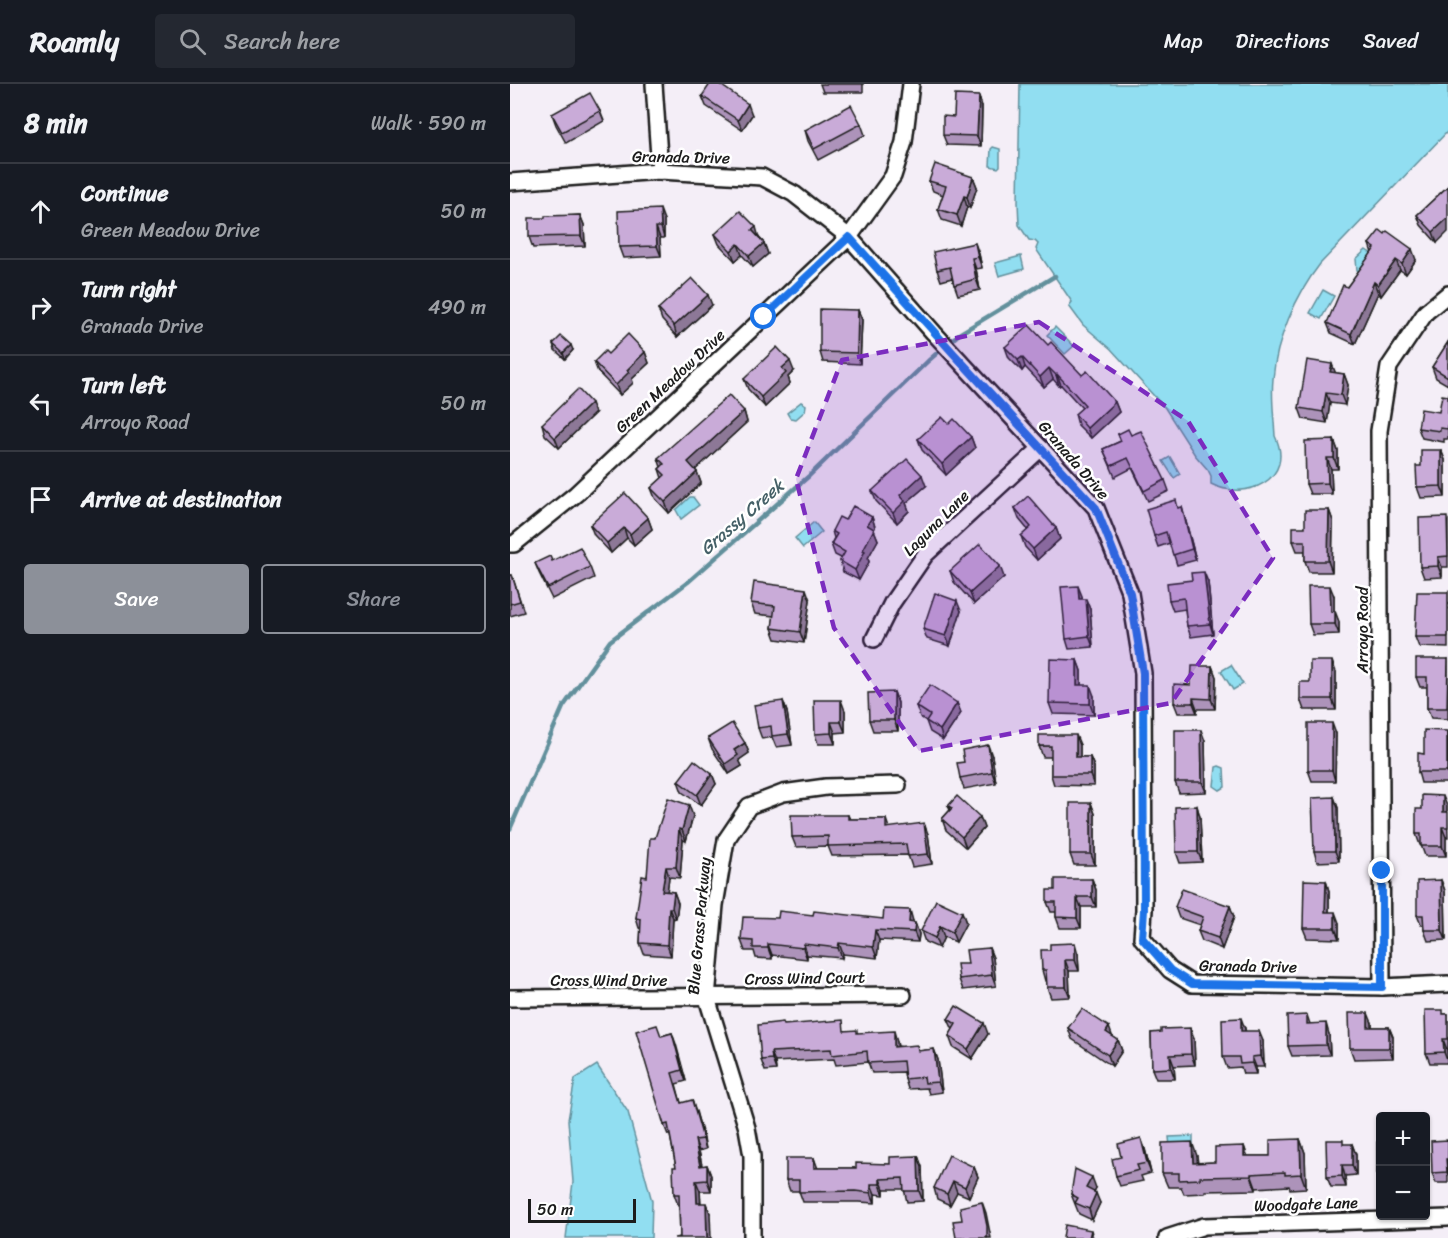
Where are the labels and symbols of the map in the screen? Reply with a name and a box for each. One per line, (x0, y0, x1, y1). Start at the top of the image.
street label: Granada Drive (632, 142, 730, 172)
route start (750, 303, 776, 329)
street label: Green Meadow Drive (608, 322, 732, 440)
street label: Granada Drive (1031, 413, 1117, 507)
water label: Grassy Creek (692, 470, 793, 563)
street label: Laguna Lane (896, 483, 976, 563)
street label: Arroyo Road (1348, 585, 1377, 674)
street label: Blue Grass Parkway (679, 855, 720, 996)
route end (1368, 857, 1394, 883)
street label: Granada Drive (1199, 951, 1297, 981)
street label: Cross Wind Court (744, 962, 866, 994)
street label: Cross Wind Drive (550, 966, 668, 995)
street label: Woodgate Lane (1254, 1188, 1359, 1220)
scale bar (528, 1196, 636, 1224)

